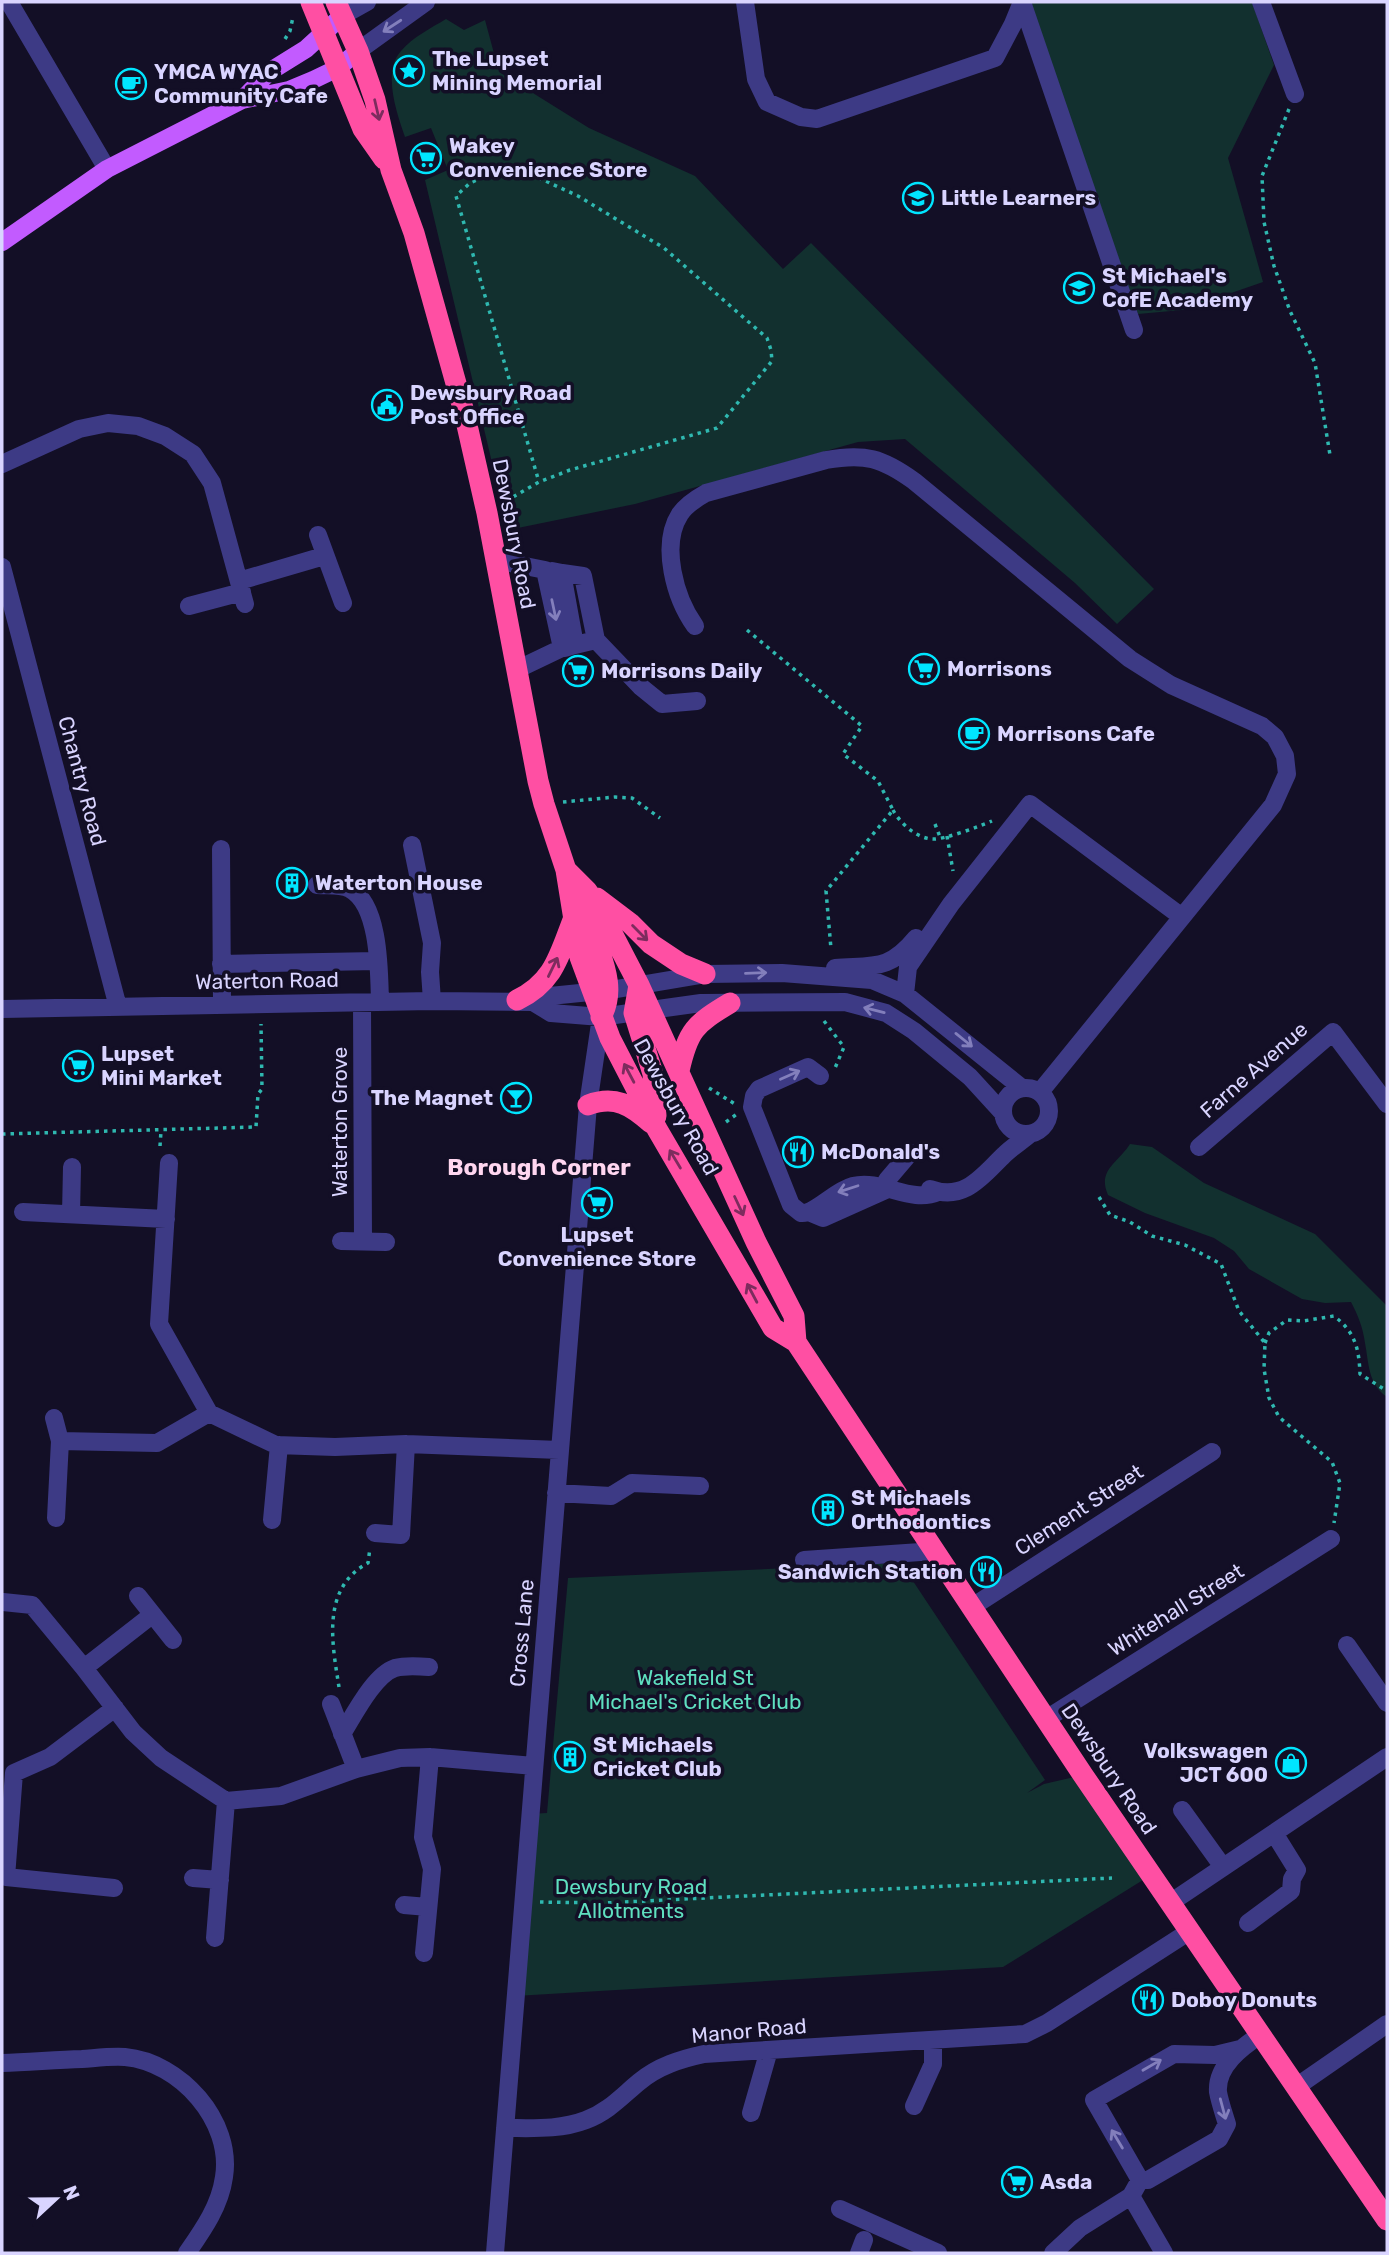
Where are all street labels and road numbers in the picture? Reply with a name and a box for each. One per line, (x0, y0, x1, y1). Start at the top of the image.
street label: Dewsbury Road (488, 457, 541, 611)
street label: Chantry Road (53, 713, 112, 848)
street label: Waterton Road (195, 967, 339, 994)
street label: Farne Avenue (1195, 1016, 1312, 1123)
street label: Dewsbury Road (629, 1034, 724, 1179)
street label: Waterton Grove (327, 1047, 352, 1197)
street label: Clement Street (1010, 1459, 1148, 1560)
street label: Whitehall Street (1103, 1558, 1248, 1661)
street label: Cross Lane (504, 1578, 539, 1688)
street label: Dewsbury Road (1056, 1699, 1162, 1839)
street label: Manor Road (690, 2013, 808, 2048)

